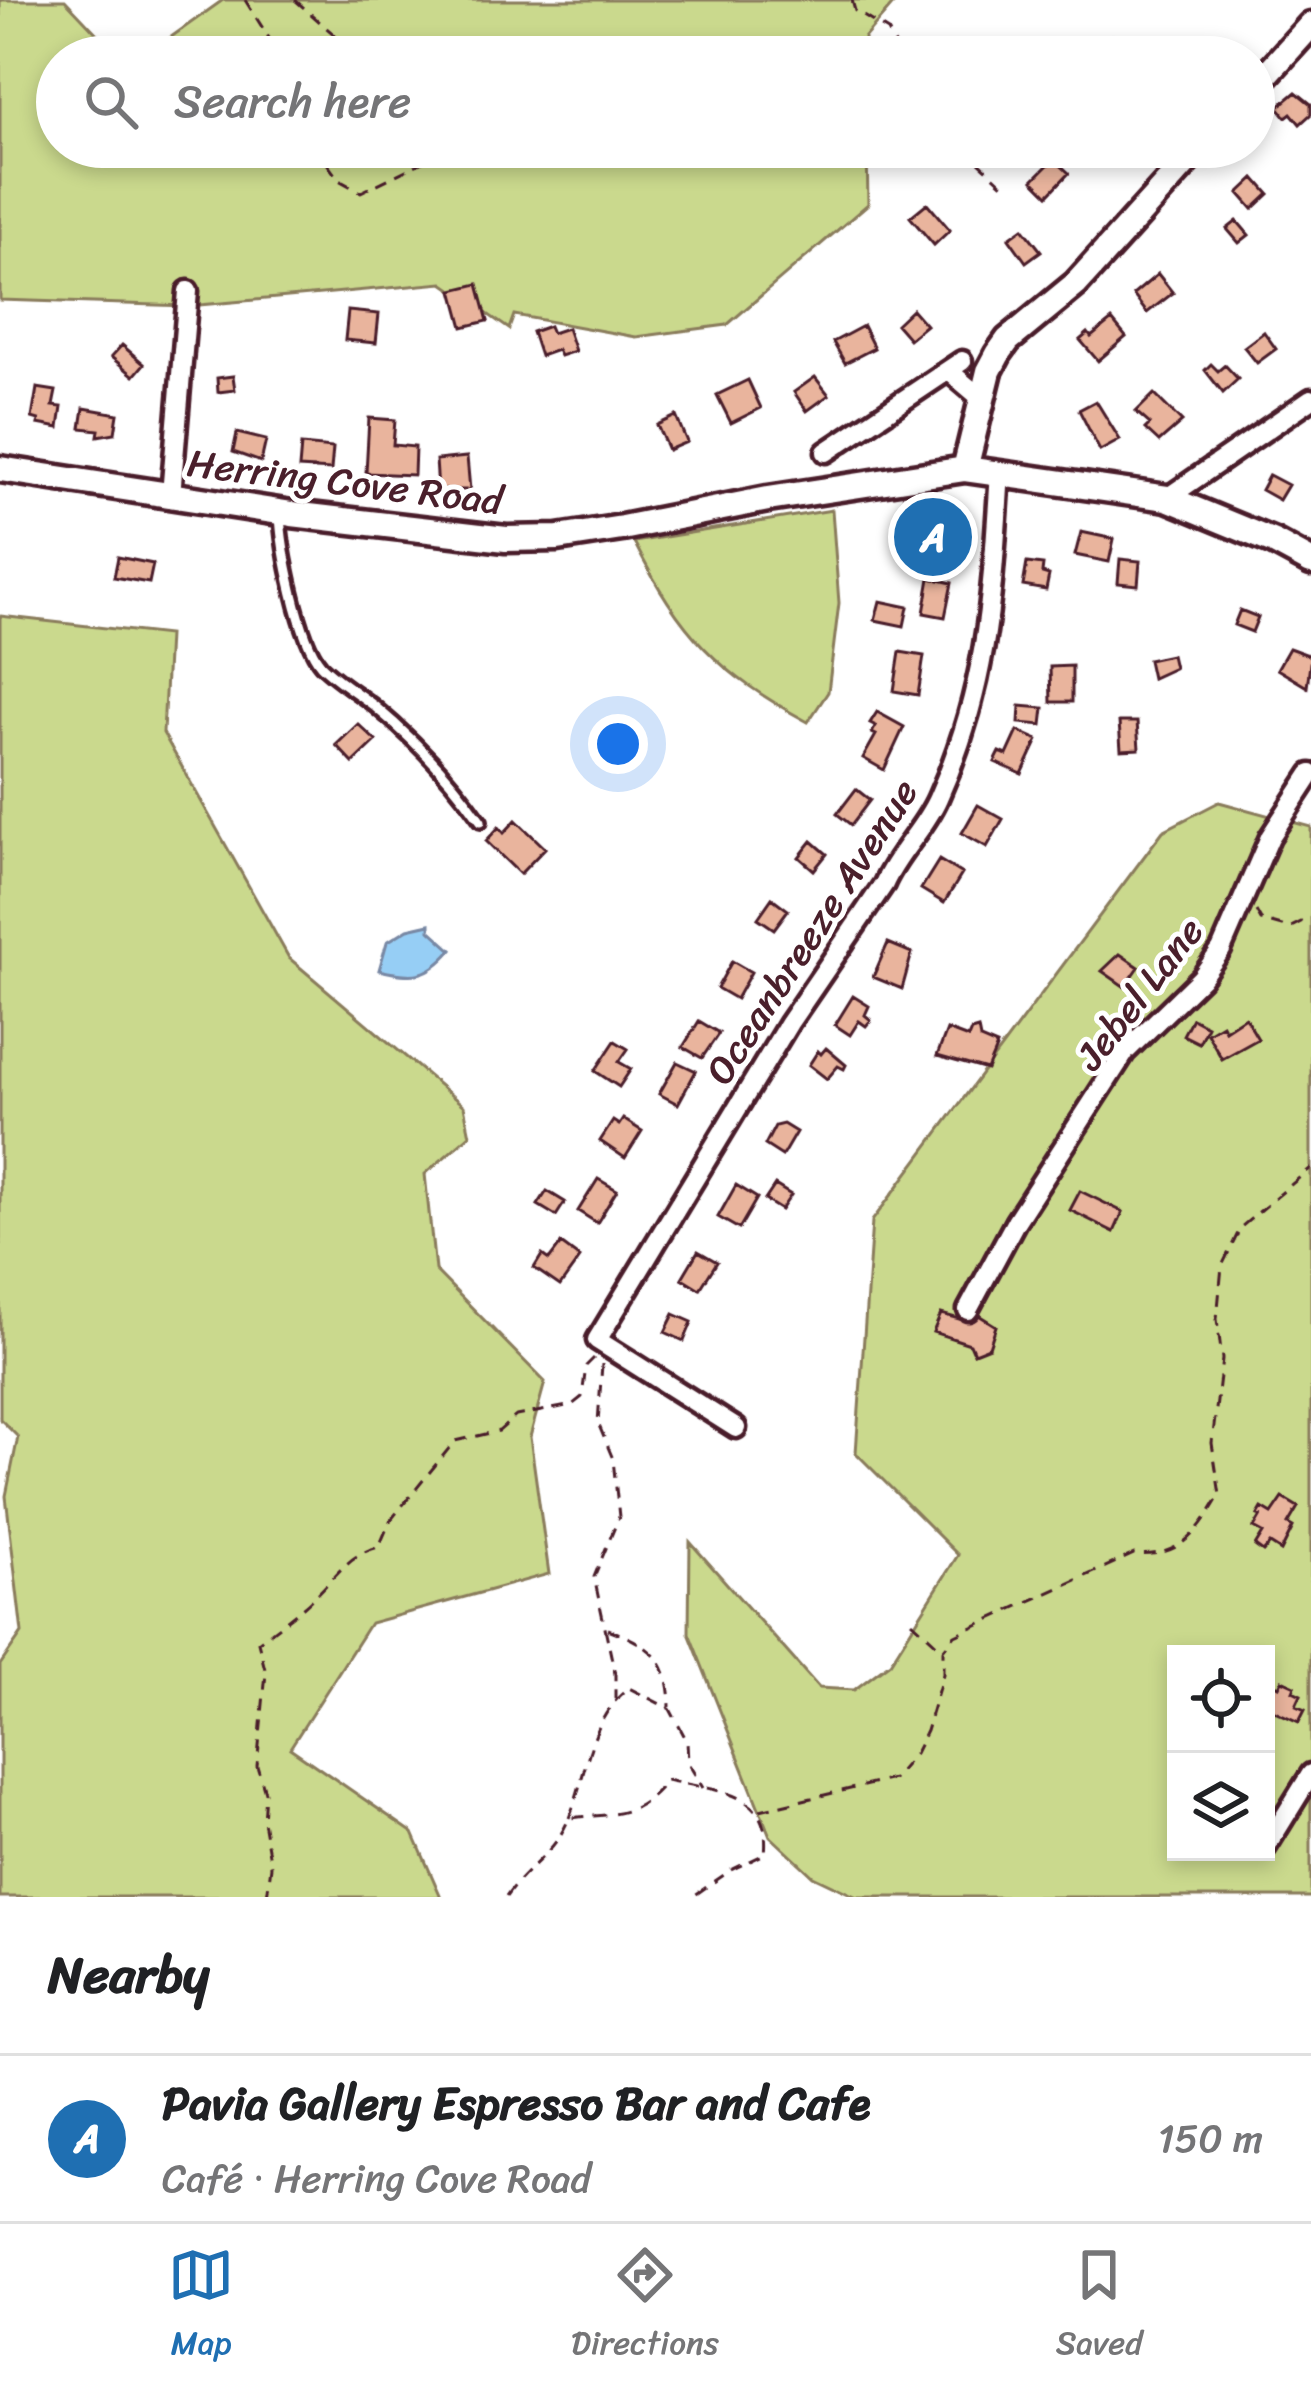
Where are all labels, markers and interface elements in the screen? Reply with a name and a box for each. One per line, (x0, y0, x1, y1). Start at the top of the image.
search box (36, 36, 1275, 168)
text: Search here (174, 62, 411, 142)
icon: search (78, 69, 144, 135)
street label: Herring Cove Road (183, 428, 509, 535)
pin: A (894, 492, 972, 582)
your location (588, 714, 648, 774)
street label: Oceanbreeze Avenue (686, 764, 937, 1099)
street label: Jebel Lane (1056, 901, 1222, 1087)
map controls (1167, 1645, 1275, 1861)
button: locate (1167, 1645, 1275, 1753)
button: layers (1167, 1753, 1275, 1861)
text: Nearby (48, 1930, 209, 2020)
text: Pavia Gallery Espresso Bar and Cafe (162, 2064, 870, 2144)
text: A (74, 2104, 100, 2173)
text: 150 m (1158, 2104, 1263, 2173)
text: Café · Herring Cove Road (162, 2144, 591, 2213)
tab: Map (168, 2242, 234, 2372)
tab: Directions (571, 2242, 719, 2372)
tab: Saved (1056, 2242, 1143, 2372)

